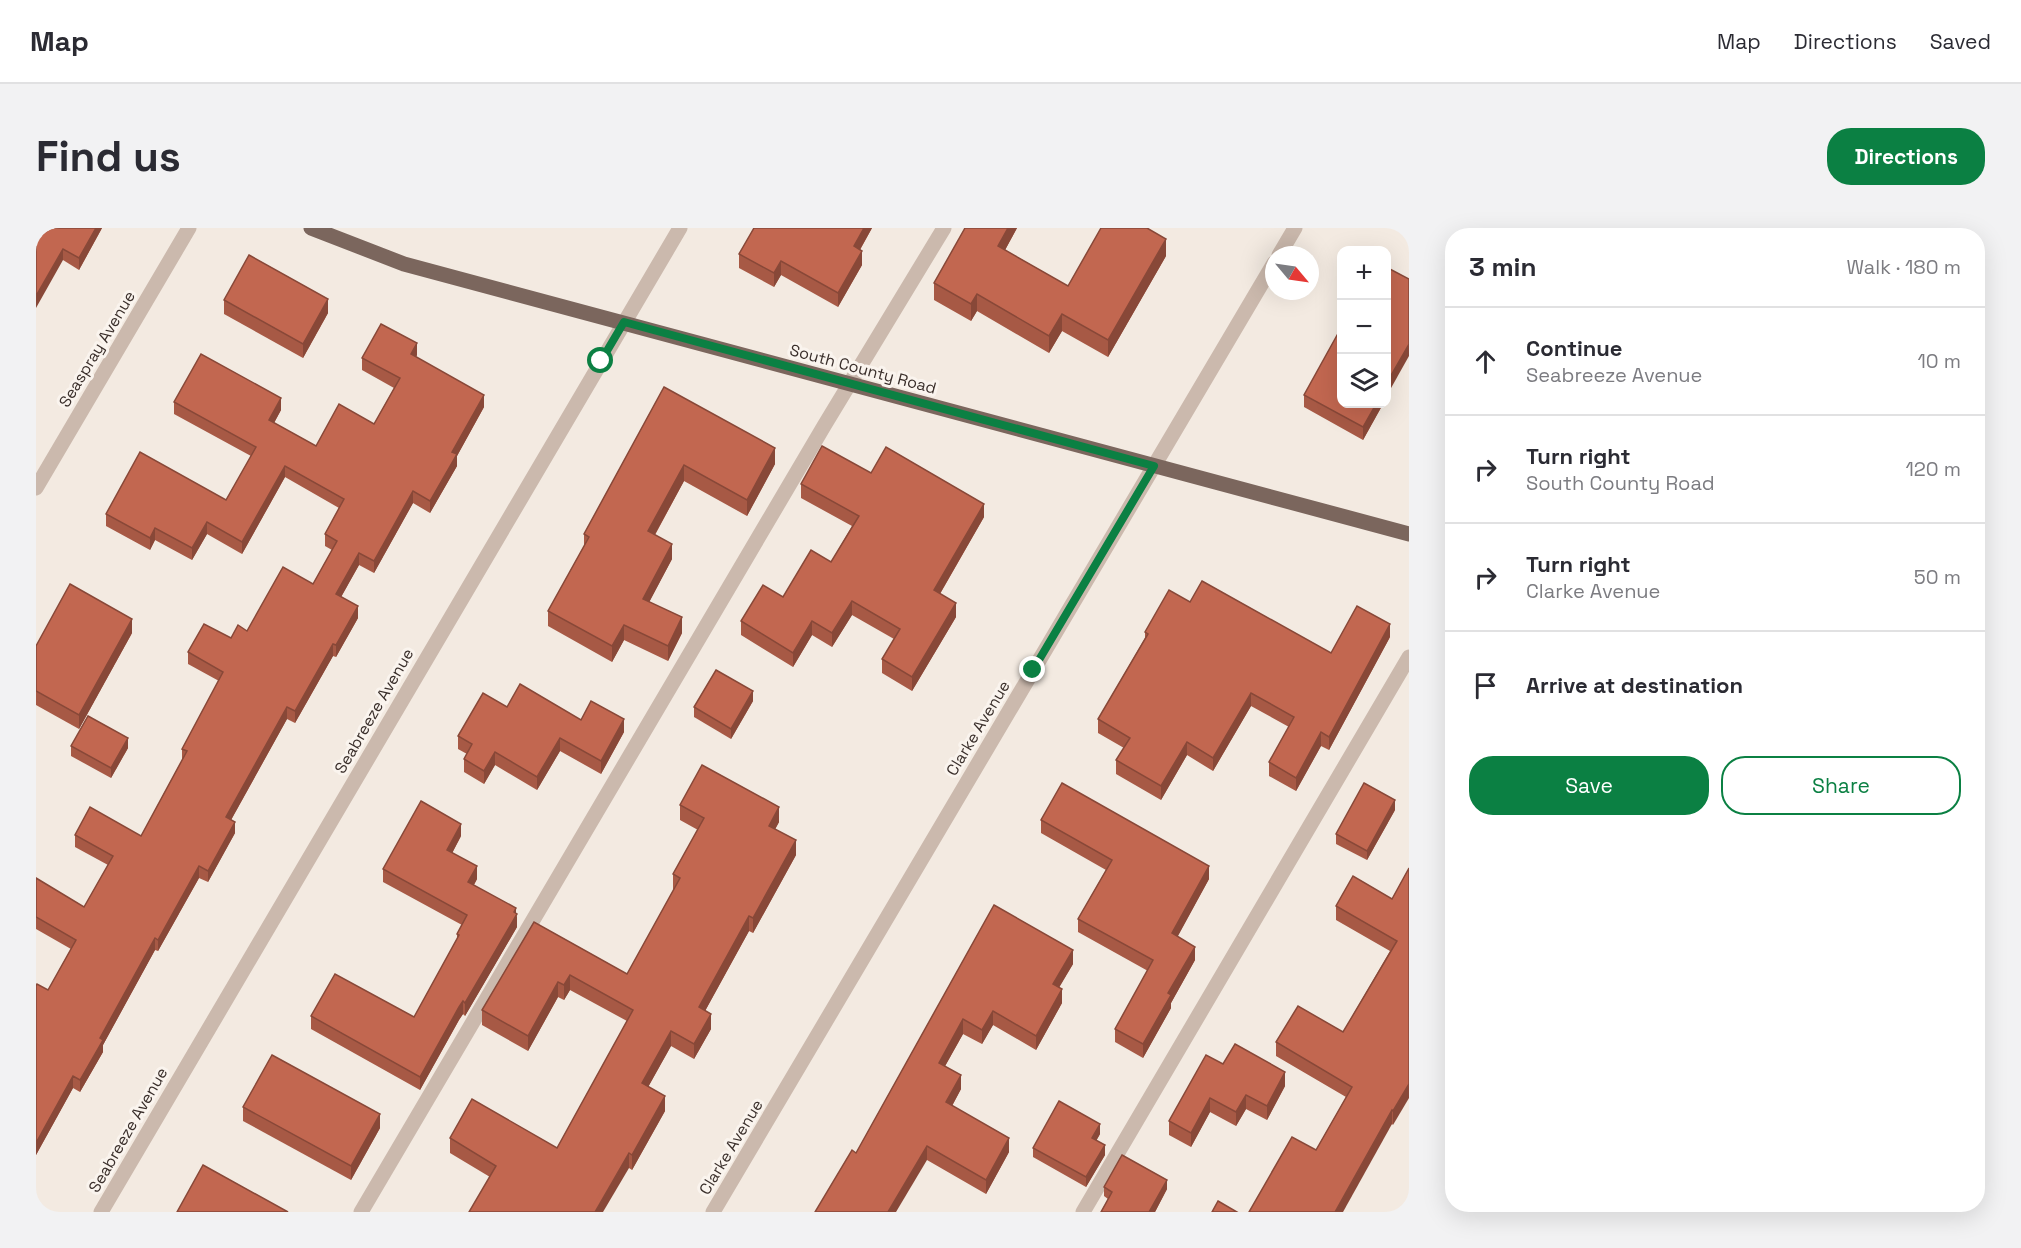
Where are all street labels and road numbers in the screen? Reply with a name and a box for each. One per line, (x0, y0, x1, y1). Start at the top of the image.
street label: Seaspray Avenue (54, 287, 140, 411)
street label: South County Road (787, 339, 939, 399)
street label: Seabreeze Avenue (330, 645, 418, 777)
street label: Clarke Avenue (941, 677, 1015, 779)
street label: Seabreeze Avenue (84, 1064, 172, 1196)
street label: Clarke Avenue (694, 1096, 768, 1198)

